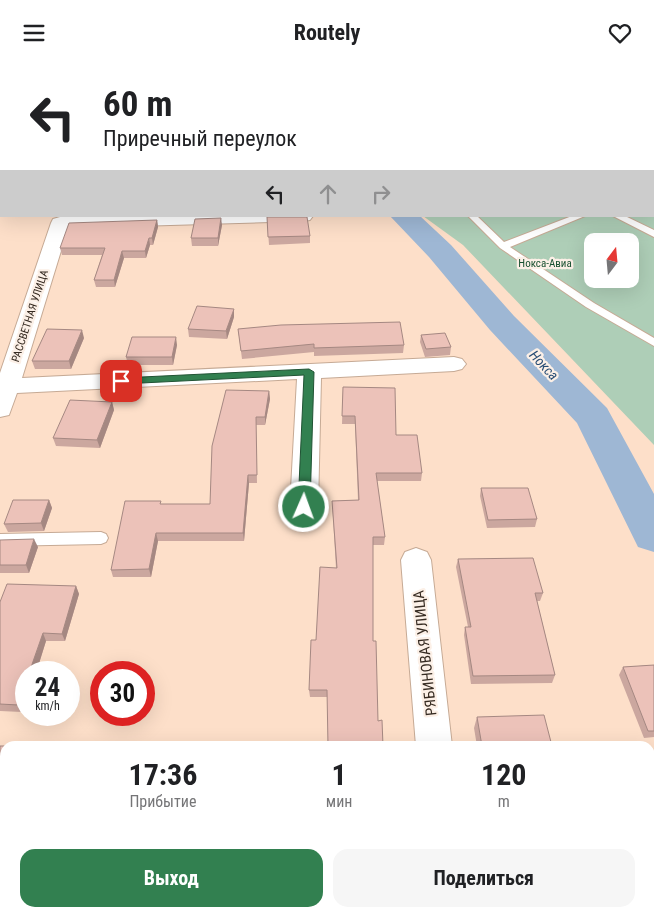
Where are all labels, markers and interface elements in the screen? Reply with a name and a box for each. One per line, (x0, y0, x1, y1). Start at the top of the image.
icon: menu (20, 19, 48, 47)
icon: heart (606, 19, 634, 47)
text: Routely (294, 20, 360, 45)
text: 60 m (103, 84, 172, 125)
icon: left (20, 85, 85, 150)
text: Приречный переулок (103, 126, 297, 151)
icon: left (261, 180, 289, 208)
icon: ahead (314, 180, 342, 208)
icon: right (367, 180, 395, 208)
north arrow (584, 233, 639, 287)
map controls (584, 233, 639, 288)
park label: Нокса-Авиа (518, 257, 572, 270)
street label: РАССВЕТНАЯ УЛИЦА (9, 268, 51, 364)
water label: Нокса (526, 347, 562, 383)
pin (100, 360, 142, 402)
icon: arrive (107, 367, 135, 395)
position arrow (277, 480, 329, 532)
street label: РЯБИНОВАЯ УЛИЦА (409, 589, 441, 717)
speed limit sign: 30 (90, 661, 155, 726)
text: 24 (35, 673, 60, 702)
text: km/h (35, 699, 60, 713)
text: 17:36 (129, 757, 197, 792)
text: 1 (332, 757, 347, 792)
text: 120 (481, 757, 526, 792)
text: Прибытие (129, 792, 196, 811)
text: мин (326, 792, 352, 811)
text: m (498, 792, 510, 811)
button: Выход (20, 849, 323, 907)
button: Поделиться (333, 849, 635, 907)

